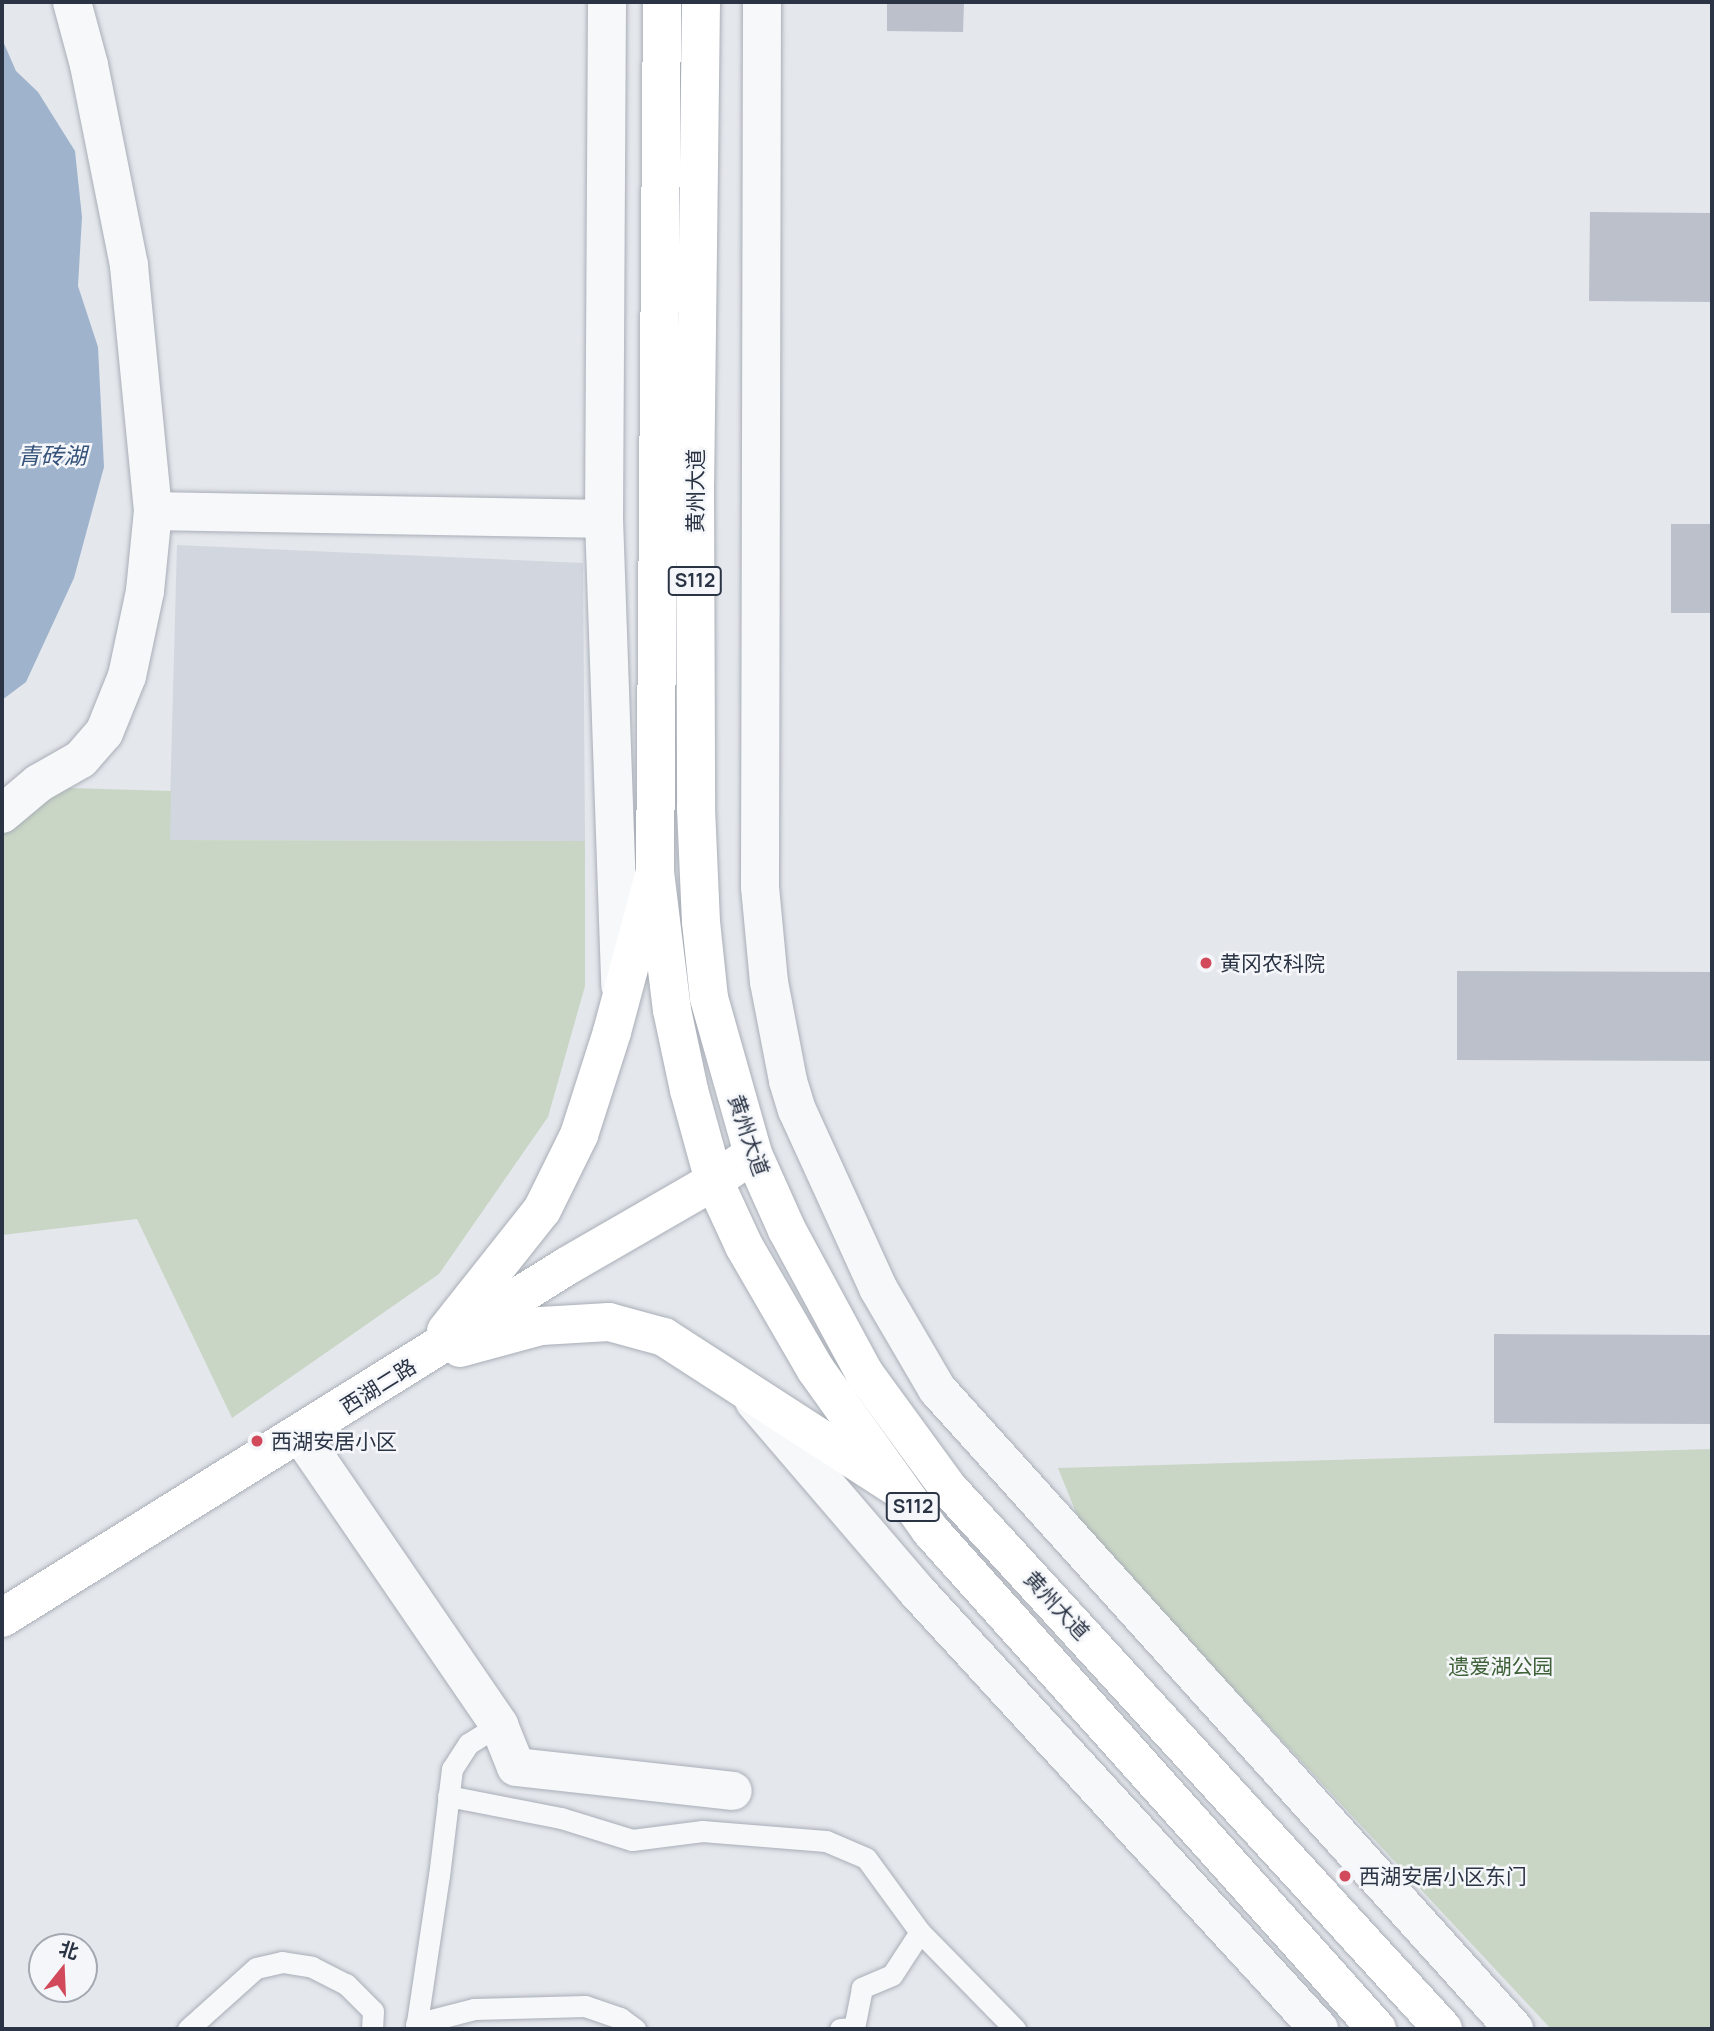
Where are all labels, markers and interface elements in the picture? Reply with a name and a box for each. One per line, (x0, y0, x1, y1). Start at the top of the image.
water label: 青砖湖 (18, 441, 86, 469)
street label: 黄州大道 (682, 449, 708, 533)
road number: S112 (667, 566, 723, 596)
place label: 黄冈农科院 (1220, 950, 1325, 976)
marker: 黄冈农科院 (1198, 955, 1214, 971)
street label: 黄州大道 (723, 1091, 775, 1179)
street label: 西湖二路 (336, 1353, 420, 1419)
place label: 西湖安居小区 (271, 1428, 397, 1454)
marker: 西湖安居小区 (249, 1433, 265, 1449)
road number: S112 (885, 1492, 941, 1522)
street label: 黄州大道 (1019, 1566, 1095, 1644)
park label: 遗爱湖公园 (1449, 1653, 1553, 1679)
place label: 西湖安居小区东门 (1359, 1863, 1527, 1889)
marker: 西湖安居小区东门 (1337, 1868, 1353, 1884)
north arrow (28, 1933, 98, 2003)
text: 北 (56, 1935, 82, 1965)

